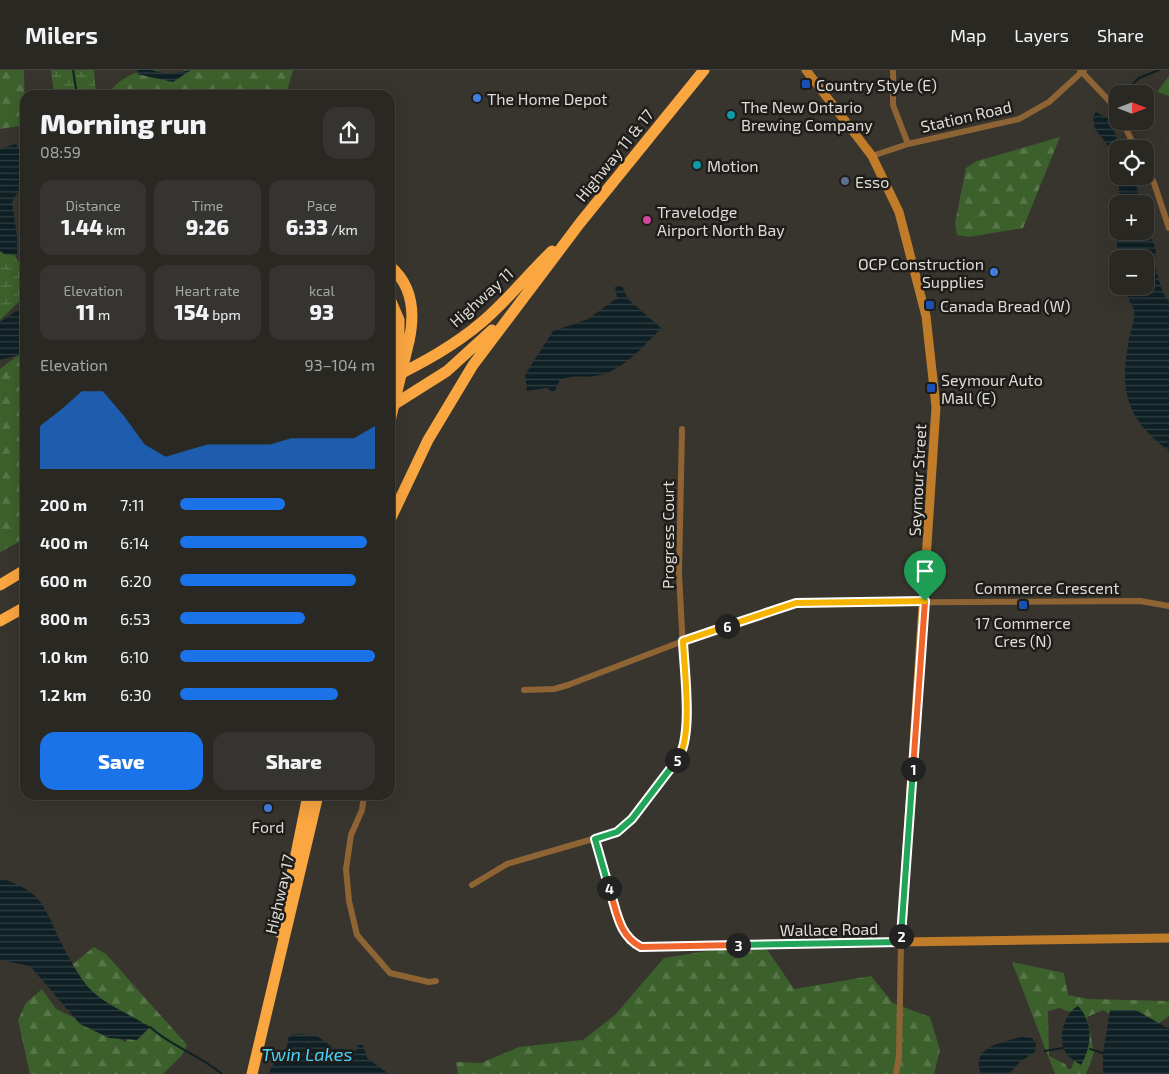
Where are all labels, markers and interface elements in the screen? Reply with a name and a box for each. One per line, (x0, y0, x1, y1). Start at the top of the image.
text: Milers (25, 20, 98, 49)
text: Map (950, 24, 986, 46)
text: Layers (1014, 24, 1069, 46)
text: Share (1097, 24, 1144, 46)
place label: Country Style (E) (816, 75, 937, 94)
marker: Country Style (E) (800, 78, 812, 90)
north arrow (1109, 85, 1154, 130)
map controls (1109, 85, 1154, 295)
place label: The Home Depot (487, 89, 607, 108)
marker: The Home Depot (471, 92, 483, 104)
street label: Station Road (919, 96, 1013, 136)
place label: The New Ontario Brewing Company (741, 97, 873, 134)
street label: Highway 11 & 17 (571, 105, 657, 205)
text: Morning run (40, 106, 207, 140)
button: share (323, 107, 375, 159)
marker: The New Ontario Brewing Company (725, 109, 737, 121)
button: locate (1109, 140, 1154, 185)
text: 08:59 (40, 142, 81, 161)
place label: Motion (707, 156, 759, 175)
marker: Motion (691, 159, 703, 171)
place label: Esso (855, 172, 889, 191)
marker: Esso (839, 175, 851, 187)
button: + (1109, 195, 1154, 240)
text: Distance (66, 197, 121, 214)
text: Time (192, 197, 223, 214)
text: Pace (307, 197, 337, 214)
place label: Travelodge Airport North Bay (657, 202, 785, 239)
text: 1.44 (61, 214, 103, 239)
text: 9:26 (186, 214, 229, 239)
text: 6:33 (286, 214, 328, 239)
marker: Travelodge Airport North Bay (641, 214, 653, 226)
text: km (103, 221, 125, 238)
text: /km (328, 221, 358, 238)
button: − (1109, 250, 1154, 295)
place label: OCP Construction Supplies (858, 254, 984, 291)
street label: Highway 11 (445, 263, 517, 331)
marker: OCP Construction Supplies (988, 266, 1000, 278)
text: Elevation (63, 282, 123, 299)
text: Heart rate (175, 282, 240, 299)
text: kcal (309, 282, 335, 299)
place label: Canada Bread (W) (940, 296, 1070, 315)
text: 11 (76, 299, 95, 324)
text: 154 (174, 299, 209, 324)
text: 93 (310, 299, 334, 324)
marker: Canada Bread (W) (924, 299, 936, 311)
text: m (95, 306, 110, 323)
text: bpm (209, 306, 241, 323)
text: Elevation (40, 355, 108, 374)
text: 93–104 m (305, 355, 375, 374)
place label: Seymour Auto Mall (E) (941, 370, 1043, 407)
marker: Seymour Auto Mall (E) (925, 382, 937, 394)
street label: Seymour Street (905, 423, 929, 537)
street label: Progress Court (658, 481, 677, 589)
text: 200 m (40, 495, 87, 514)
text: 7:11 (120, 495, 145, 514)
text: 400 m (40, 533, 88, 552)
text: 6:14 (120, 533, 149, 552)
pin (904, 550, 946, 601)
icon: arrive (911, 557, 939, 585)
text: 600 m (40, 571, 87, 590)
text: 6:20 (120, 571, 152, 590)
street label: Commerce Crescent (975, 578, 1119, 597)
marker: 17 Commerce Cres (N) (1017, 599, 1029, 611)
text: 800 m (40, 609, 88, 628)
text: 6:53 (120, 609, 150, 628)
place label: 17 Commerce Cres (N) (975, 613, 1071, 650)
pin: 6 (714, 614, 740, 638)
text: 6 (723, 618, 732, 635)
text: 1.0 km (40, 647, 87, 666)
text: 6:10 (120, 647, 149, 666)
text: 1.2 km (40, 685, 87, 704)
text: 6:30 (120, 685, 151, 704)
button: Save (40, 732, 203, 790)
button: Share (213, 732, 375, 790)
pin: 5 (664, 748, 690, 772)
text: 5 (674, 752, 681, 769)
pin: 1 (900, 756, 926, 782)
text: 1 (910, 761, 917, 778)
marker: Ford (262, 802, 274, 814)
place label: Ford (252, 817, 284, 836)
street label: Highway 17 (261, 852, 297, 936)
pin: 4 (596, 876, 622, 900)
text: 4 (605, 880, 614, 897)
street label: Wallace Road (779, 919, 879, 939)
pin: 2 (888, 924, 914, 948)
text: 2 (897, 928, 906, 945)
pin: 3 (726, 932, 750, 958)
text: 3 (735, 937, 742, 954)
water label: Twin Lakes (262, 1043, 353, 1065)

